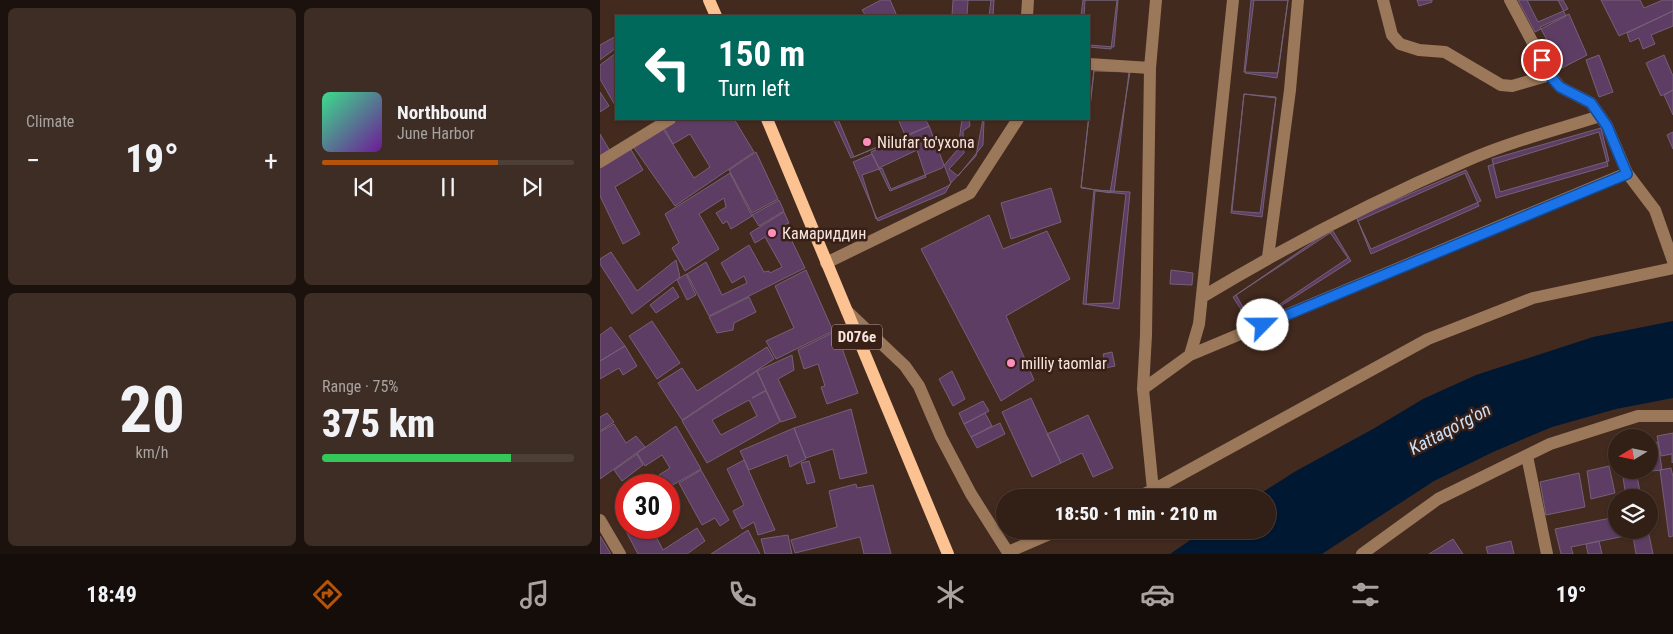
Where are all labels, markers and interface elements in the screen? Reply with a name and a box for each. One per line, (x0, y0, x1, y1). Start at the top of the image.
text: 150 m (718, 34, 805, 75)
icon: left (635, 35, 700, 100)
pin (1521, 39, 1563, 81)
icon: arrive (1528, 46, 1556, 74)
text: Turn left (718, 76, 790, 101)
text: Northbound (397, 101, 487, 124)
text: Climate (26, 112, 74, 131)
text: June Harbor (397, 124, 475, 143)
place label: Nilufar to'yxona (877, 133, 975, 152)
marker: Nilufar to'yxona (861, 136, 873, 148)
text: 19° (125, 137, 179, 181)
text: − (26, 144, 40, 177)
text: + (264, 144, 278, 177)
icon: previous (350, 173, 378, 201)
icon: pause (434, 173, 462, 201)
icon: next (518, 173, 546, 201)
place label: Камариддин (782, 224, 866, 243)
marker: Камариддин (766, 227, 778, 239)
position arrow (1236, 298, 1288, 350)
road number: D076e (832, 324, 882, 350)
place label: milliy taomlar (1021, 354, 1107, 373)
marker: milliy taomlar (1005, 357, 1017, 369)
text: 20 (119, 372, 185, 448)
text: Range · 75% (322, 377, 398, 396)
water label: Kattaqo'rg'on (1405, 398, 1494, 459)
text: 375 km (322, 402, 435, 446)
north arrow (1608, 429, 1658, 479)
map controls (1608, 429, 1658, 539)
text: km/h (136, 443, 168, 462)
speed limit sign: 30 (615, 474, 680, 539)
button: layers (1608, 489, 1658, 539)
text: 18:50 · 1 min · 210 m (1055, 502, 1217, 525)
icon: directions (310, 577, 345, 612)
icon: music (517, 577, 552, 612)
icon: phone (725, 577, 760, 612)
icon: climate (933, 577, 968, 612)
icon: car (1140, 577, 1175, 612)
icon: filters (1348, 577, 1383, 612)
text: 18:49 (86, 582, 137, 607)
text: 19° (1556, 582, 1587, 607)

